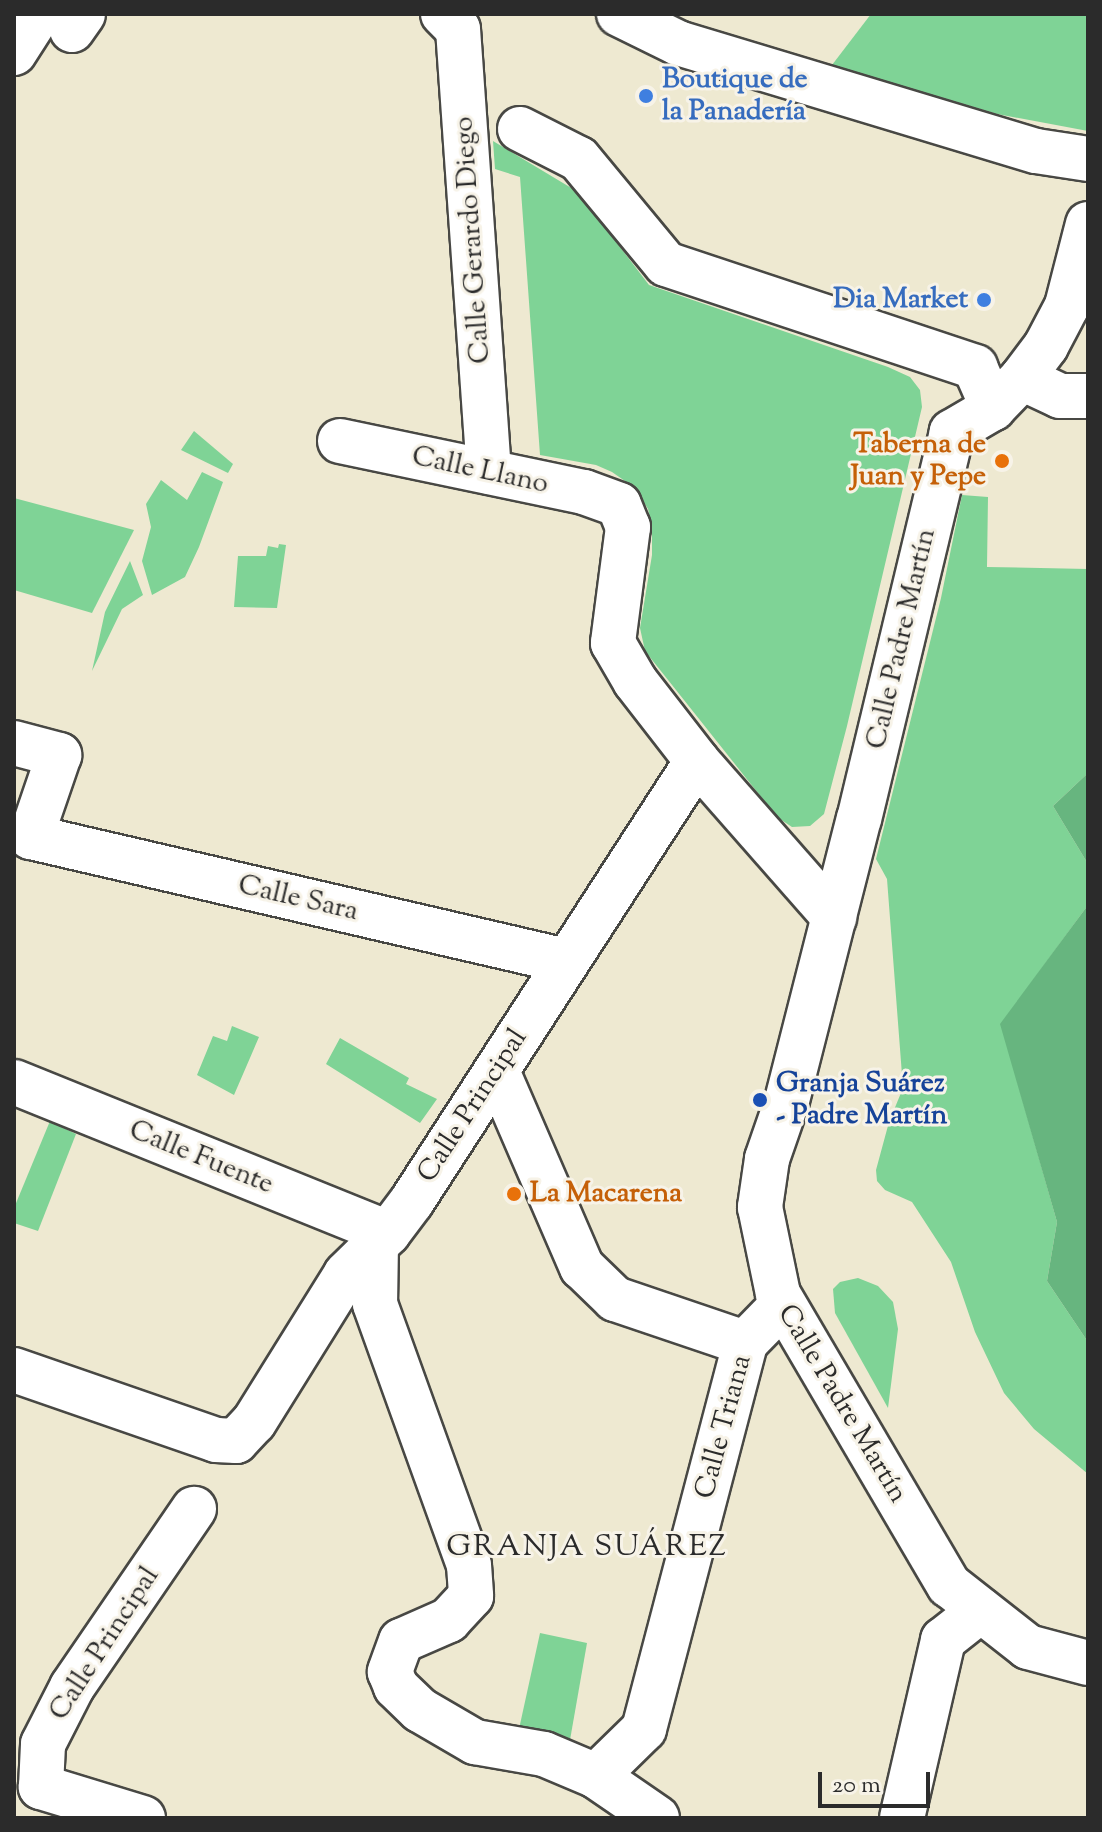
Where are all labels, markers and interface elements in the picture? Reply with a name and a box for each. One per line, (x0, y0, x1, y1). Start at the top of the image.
place label: Boutique de la Panadería (662, 63, 808, 129)
marker: Boutique de la Panadería (637, 87, 655, 105)
street label: Calle Gerardo Diego (448, 115, 498, 365)
place label: Dia Market (833, 283, 968, 317)
marker: Dia Market (975, 291, 993, 309)
place label: Taberna de Juan y Pepe (850, 428, 986, 494)
street label: Calle Llano (409, 440, 551, 502)
marker: Taberna de Juan y Pepe (993, 452, 1011, 470)
street label: Calle Padre Martín (860, 525, 944, 753)
street label: Calle Sara (235, 869, 361, 929)
street label: Calle Principal (411, 1023, 535, 1189)
place label: Granja Suárez - Padre Martín (776, 1067, 947, 1133)
marker: Granja Suárez - Padre Martín (751, 1091, 769, 1109)
street label: Calle Fuente (124, 1114, 278, 1202)
place label: La Macarena (530, 1177, 682, 1211)
marker: La Macarena (505, 1185, 523, 1203)
street label: Calle Padre Martín (770, 1299, 914, 1509)
street label: Calle Triana (689, 1351, 759, 1503)
district label: GRANJA SUÁREZ (446, 1530, 728, 1566)
street label: Calle Principal (43, 1561, 167, 1727)
scale bar (822, 1756, 934, 1806)
text: 20 m (832, 1769, 881, 1803)

